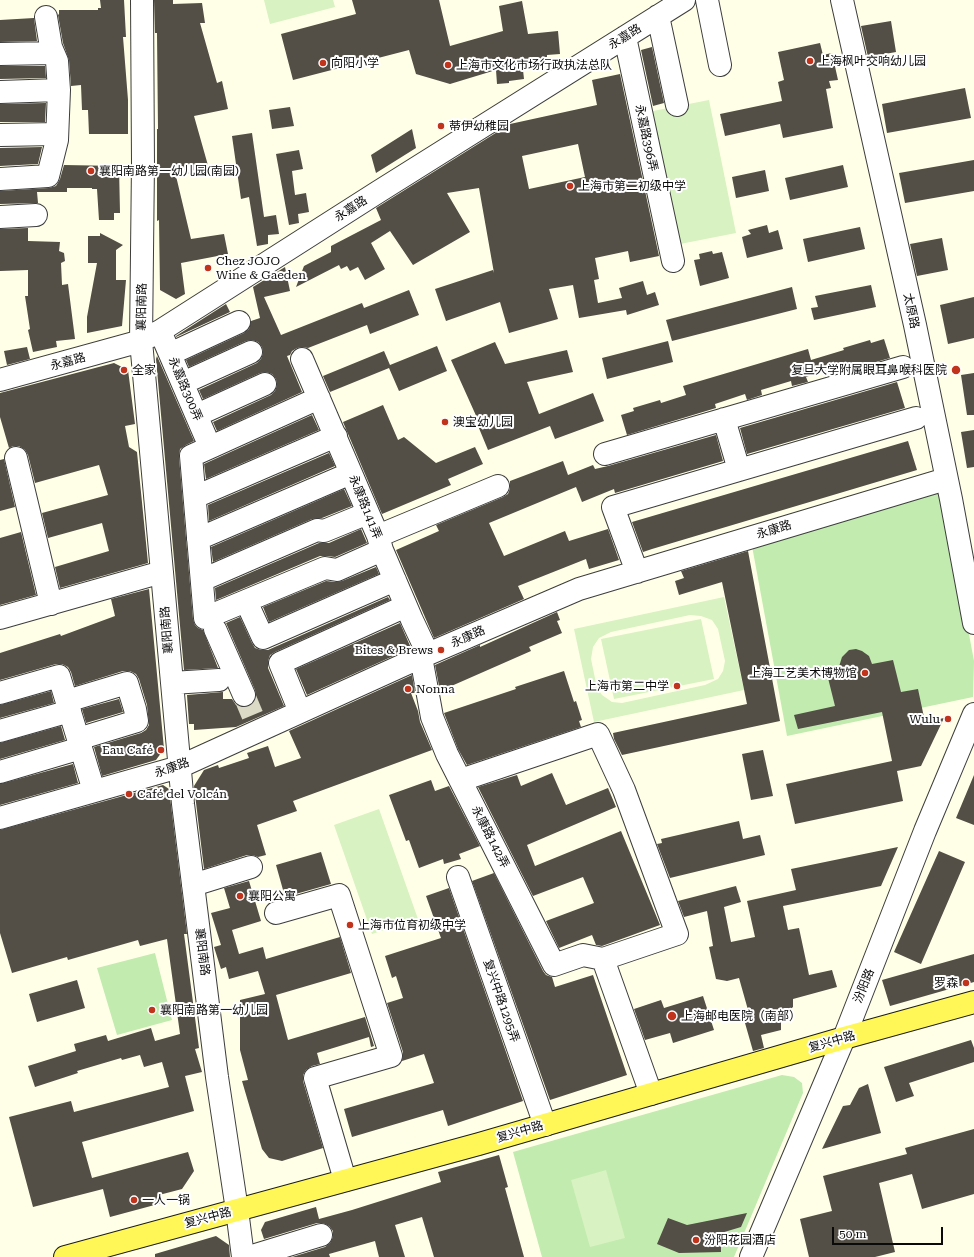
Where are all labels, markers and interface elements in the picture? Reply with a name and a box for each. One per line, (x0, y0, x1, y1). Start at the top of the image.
street label: 永嘉路 (606, 21, 644, 53)
place label: 上海枫叶交响幼儿园 (818, 54, 926, 68)
place label: 向阳小学 (331, 56, 379, 70)
marker: 上海枫叶交响幼儿园 (805, 56, 815, 66)
marker: 向阳小学 (318, 58, 328, 68)
place label: 上海市文化市场行政执法总队 (456, 58, 612, 72)
marker: 上海市文化市场行政执法总队 (443, 60, 453, 70)
street label: 永嘉路396弄 (632, 103, 660, 173)
place label: 蒂伊幼稚园 (449, 119, 509, 133)
marker: 蒂伊幼稚园 (436, 121, 446, 131)
place label: 襄阳南路第一幼儿园(南园) (99, 164, 239, 178)
marker: 襄阳南路第一幼儿园(南园) (86, 166, 96, 176)
place label: 上海市第二初级中学 (578, 179, 686, 193)
marker: 上海市第二初级中学 (565, 181, 575, 191)
street label: 永嘉路 (332, 193, 370, 225)
place label: Chez JOJO Wine & Gaeden (216, 254, 306, 282)
marker: Chez JOJO Wine & Gaeden (203, 263, 213, 273)
street label: 襄阳南路 (134, 283, 150, 331)
street label: 太原路 (900, 292, 922, 330)
street label: 永嘉路 (49, 350, 87, 374)
street label: 永嘉路300弄 (165, 355, 205, 423)
place label: 全家 (132, 363, 156, 377)
place label: 复旦大学附属眼耳鼻喉科医院 (791, 363, 947, 377)
marker: 复旦大学附属眼耳鼻喉科医院 (950, 364, 962, 376)
marker: 全家 (119, 365, 129, 375)
place label: 澳宝幼儿园 (453, 415, 513, 429)
marker: 澳宝幼儿园 (440, 417, 450, 427)
street label: 永康路141弄 (346, 473, 384, 541)
street label: 永康路 (755, 518, 793, 542)
street label: 襄阳南路 (158, 605, 176, 655)
street label: 永康路 (449, 623, 487, 651)
place label: Bites & Brews (355, 643, 433, 657)
marker: Bites & Brews (436, 645, 446, 655)
place label: 上海工艺美术博物馆 (749, 666, 857, 680)
marker: 上海工艺美术博物馆 (860, 668, 870, 678)
place label: 上海市第二中学 (585, 679, 669, 693)
marker: 上海市第二中学 (672, 681, 682, 691)
place label: Nonna (416, 682, 455, 696)
marker: Nonna (403, 684, 413, 694)
place label: Wulu (909, 712, 940, 726)
marker: Wulu (943, 714, 953, 724)
place label: Eau Café (102, 743, 153, 757)
marker: Eau Café (156, 745, 166, 755)
street label: 永康路 (153, 755, 191, 781)
place label: Café del Volcán (137, 787, 227, 801)
marker: Café del Volcán (124, 789, 134, 799)
street label: 永康路142弄 (468, 803, 512, 871)
place label: 襄阳公寓 (248, 889, 296, 903)
marker: 襄阳公寓 (235, 891, 245, 901)
place label: 上海市位育初级中学 (358, 918, 466, 932)
marker: 上海市位育初级中学 (345, 920, 355, 930)
street label: 襄阳南路 (192, 927, 212, 977)
street label: 复兴中路1295弄 (480, 958, 522, 1044)
street label: 汾阳路 (851, 967, 877, 1005)
place label: 罗森 (934, 976, 958, 990)
marker: 罗森 (961, 978, 971, 988)
place label: 襄阳南路第一幼儿园 (160, 1003, 268, 1017)
marker: 襄阳南路第一幼儿园 (147, 1005, 157, 1015)
place label: 上海邮电医院（南部） (681, 1009, 801, 1023)
marker: 上海邮电医院（南部） (666, 1010, 678, 1022)
street label: 复兴中路 (807, 1028, 857, 1056)
street label: 复兴中路 (495, 1118, 545, 1146)
place label: 一人一锅 (142, 1193, 190, 1207)
marker: 一人一锅 (129, 1195, 139, 1205)
street label: 复兴中路 (183, 1205, 233, 1231)
scale bar (834, 1219, 945, 1245)
text: 50 m (839, 1227, 866, 1241)
place label: 汾阳花园酒店 (704, 1233, 776, 1247)
marker: 汾阳花园酒店 (691, 1235, 701, 1245)

